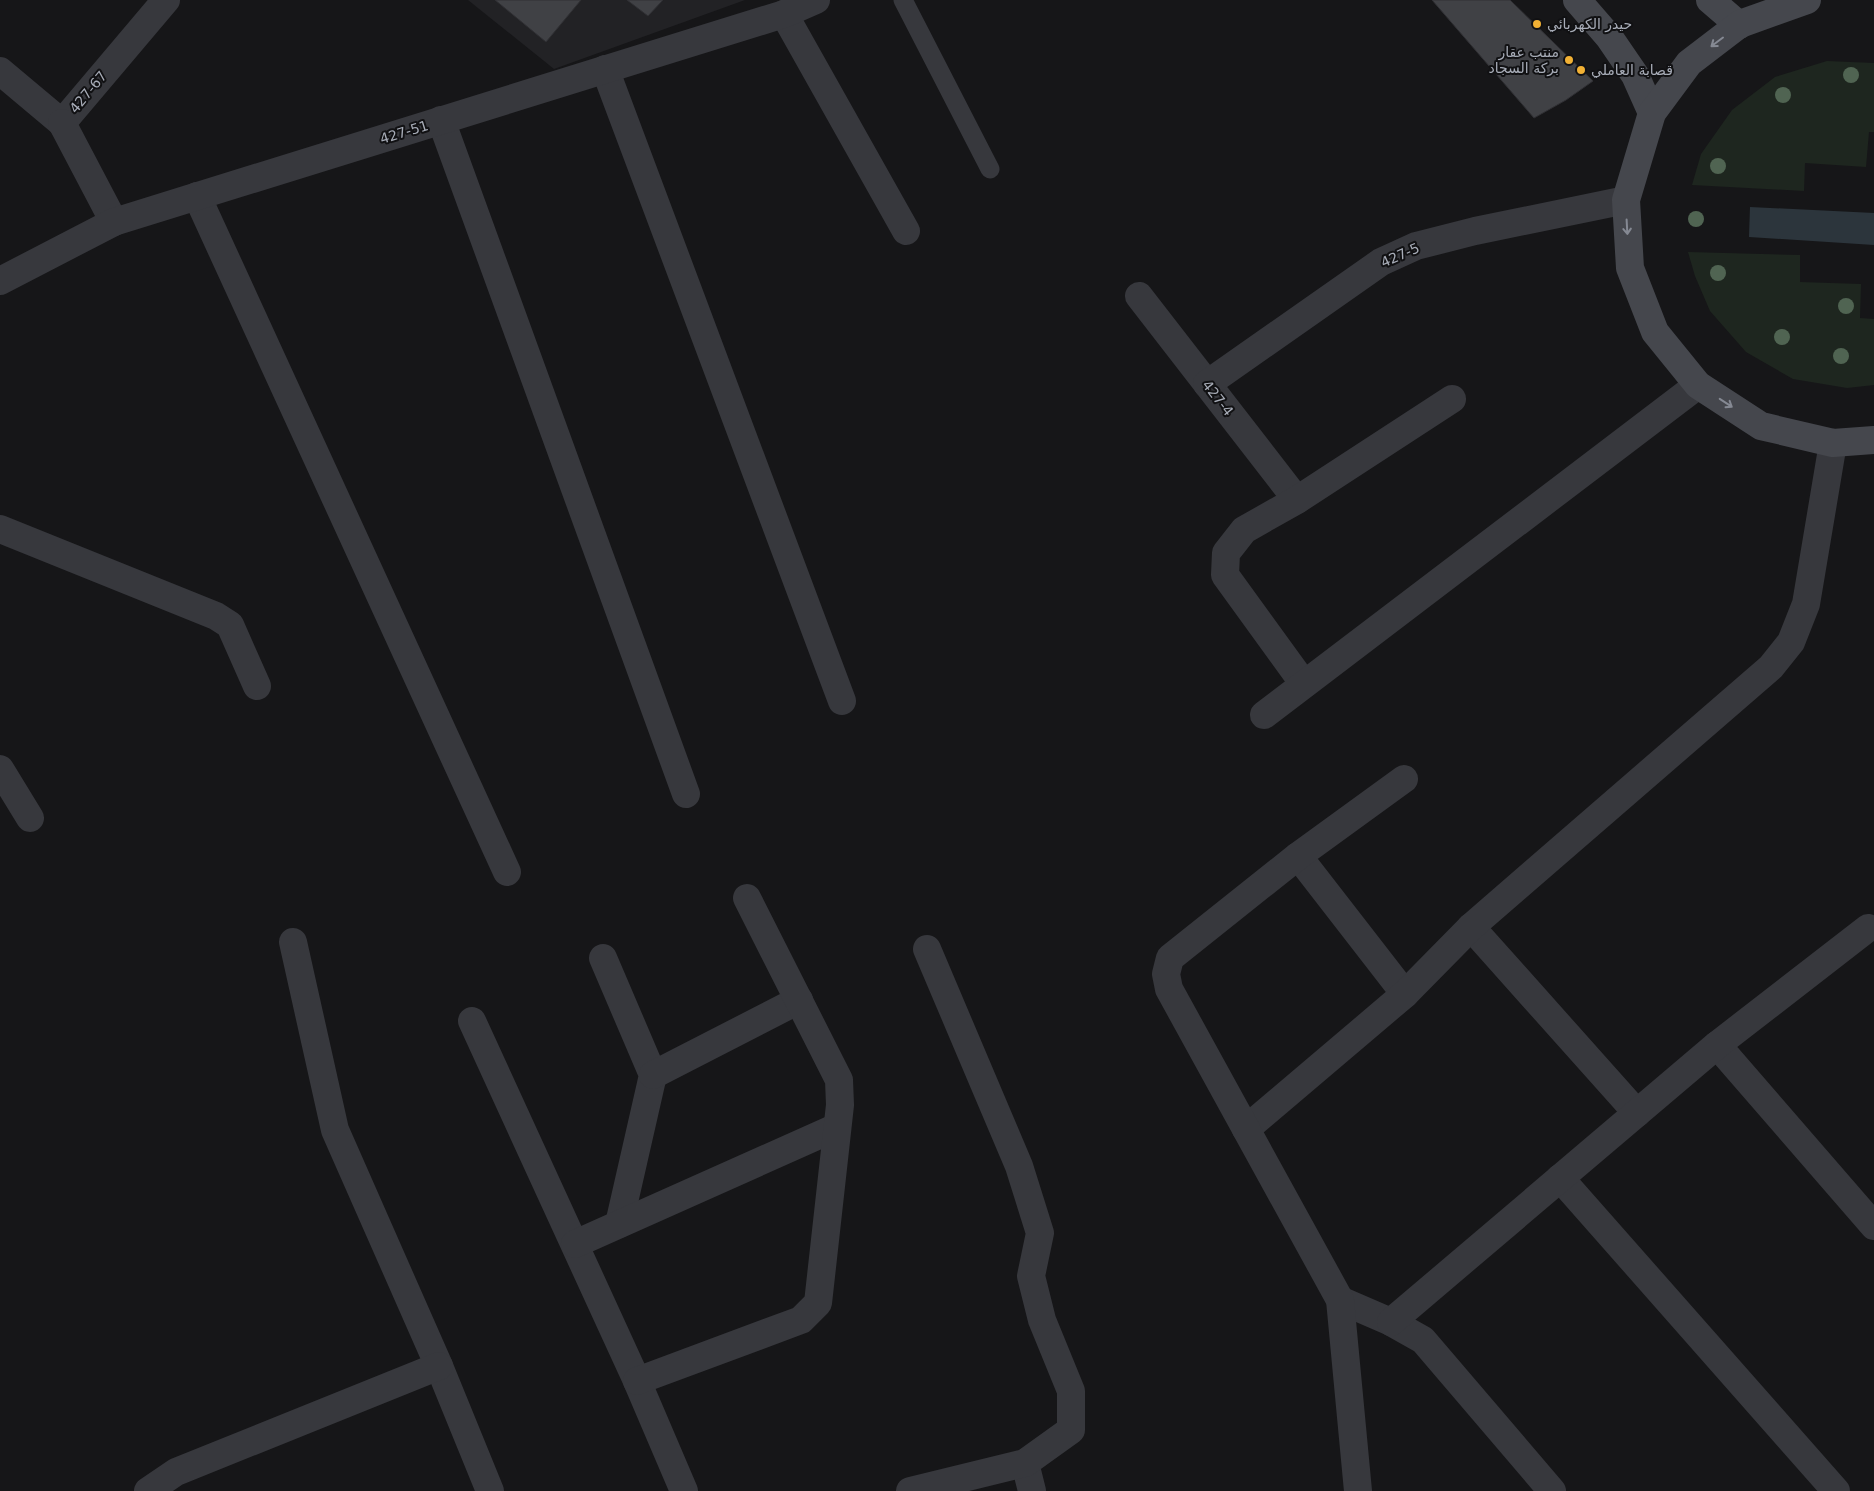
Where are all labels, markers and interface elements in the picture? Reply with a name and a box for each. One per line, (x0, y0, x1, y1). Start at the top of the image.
place label: حيدر الكهربائي (1547, 16, 1632, 33)
marker: حيدر الكهربائي (1531, 18, 1543, 30)
one-way arrow (1710, 37, 1724, 47)
place label: منتب عقار بركة السجاد (1489, 44, 1559, 77)
marker: منتب عقار بركة السجاد (1563, 54, 1575, 66)
place label: قصابة العاملي (1591, 62, 1673, 79)
marker: قصابة العاملي (1575, 64, 1587, 76)
street label: 427-67 (66, 68, 110, 116)
street label: 427-51 (378, 117, 430, 147)
one-way arrow (1623, 219, 1632, 235)
street label: 427-5 (1378, 239, 1422, 271)
street label: 427-4 (1199, 377, 1237, 419)
one-way arrow (1718, 398, 1732, 408)

